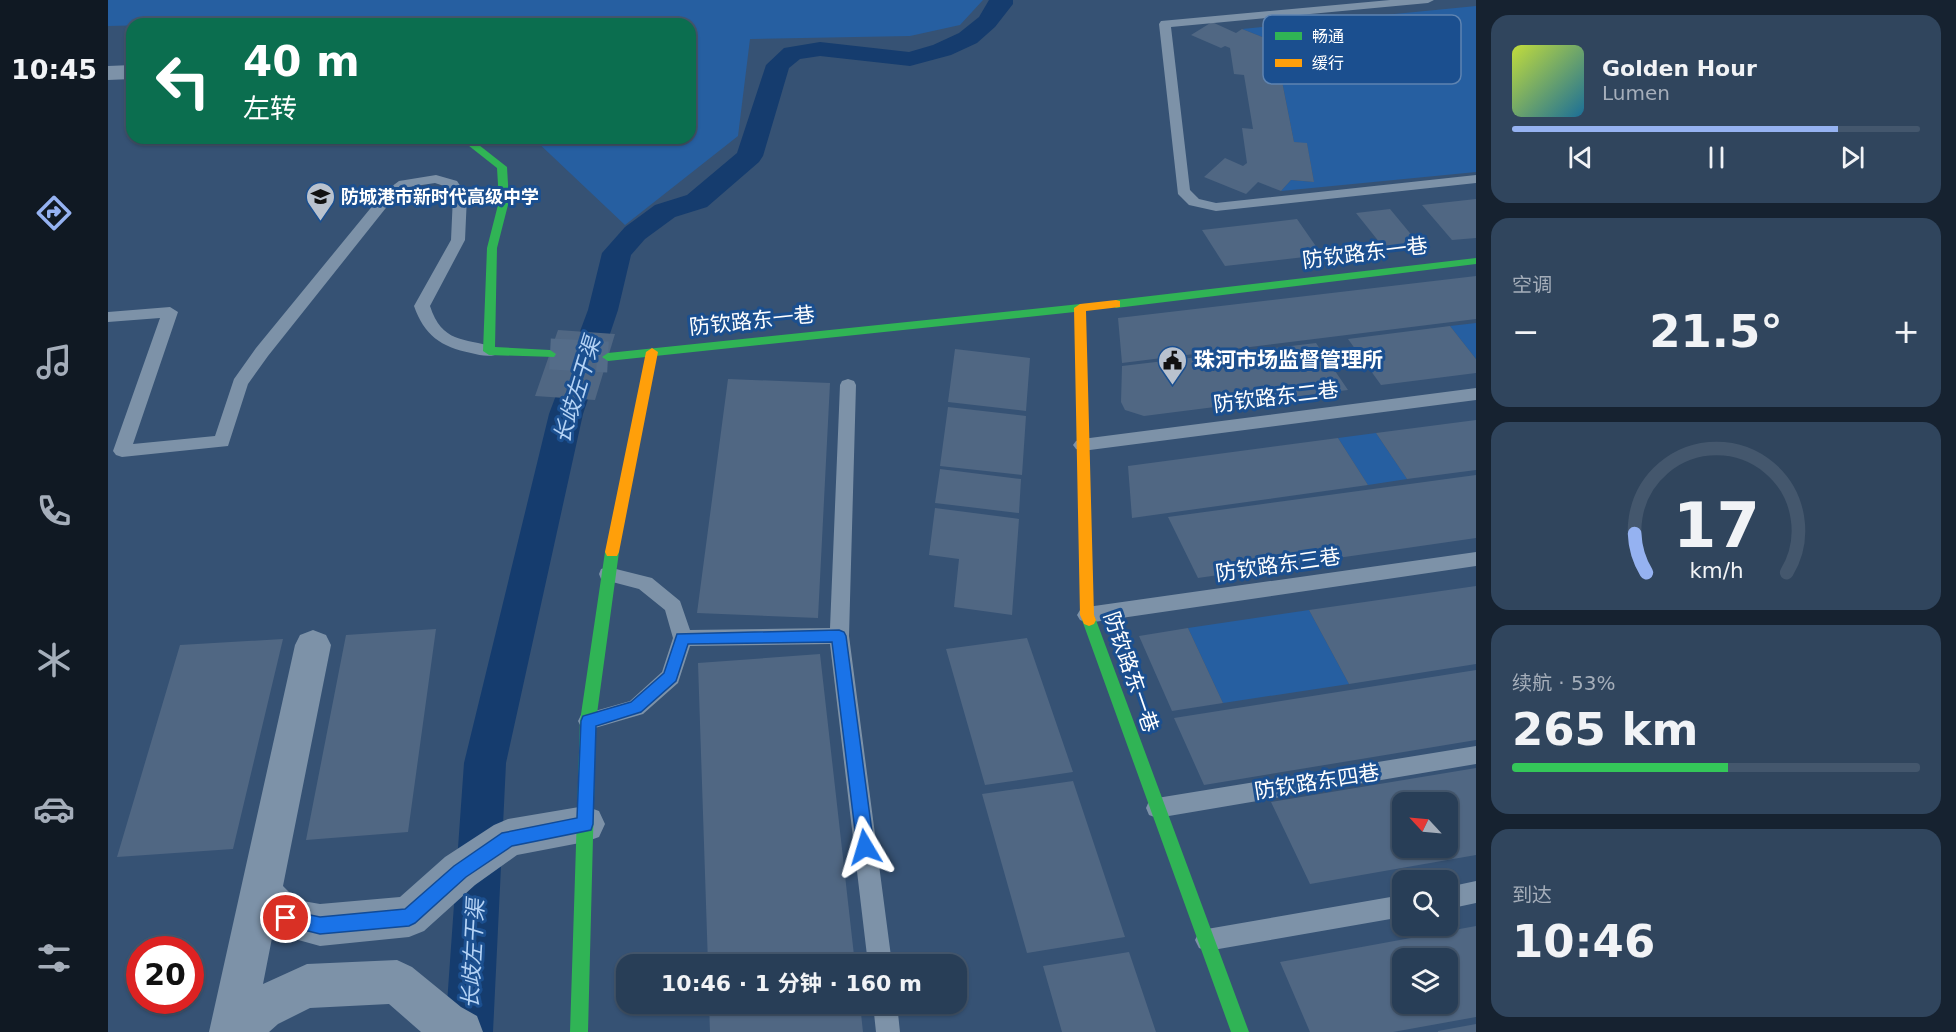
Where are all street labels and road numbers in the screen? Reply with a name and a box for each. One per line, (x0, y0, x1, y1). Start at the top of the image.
street label: 防钦路东一巷 (1301, 233, 1429, 273)
street label: 防钦路东一巷 (688, 302, 816, 340)
street label: 防钦路东二巷 (1212, 377, 1340, 417)
street label: 防钦路东三巷 (1214, 544, 1342, 586)
street label: 防钦路东一巷 (1099, 609, 1163, 735)
street label: 防钦路东四巷 (1253, 760, 1381, 804)

